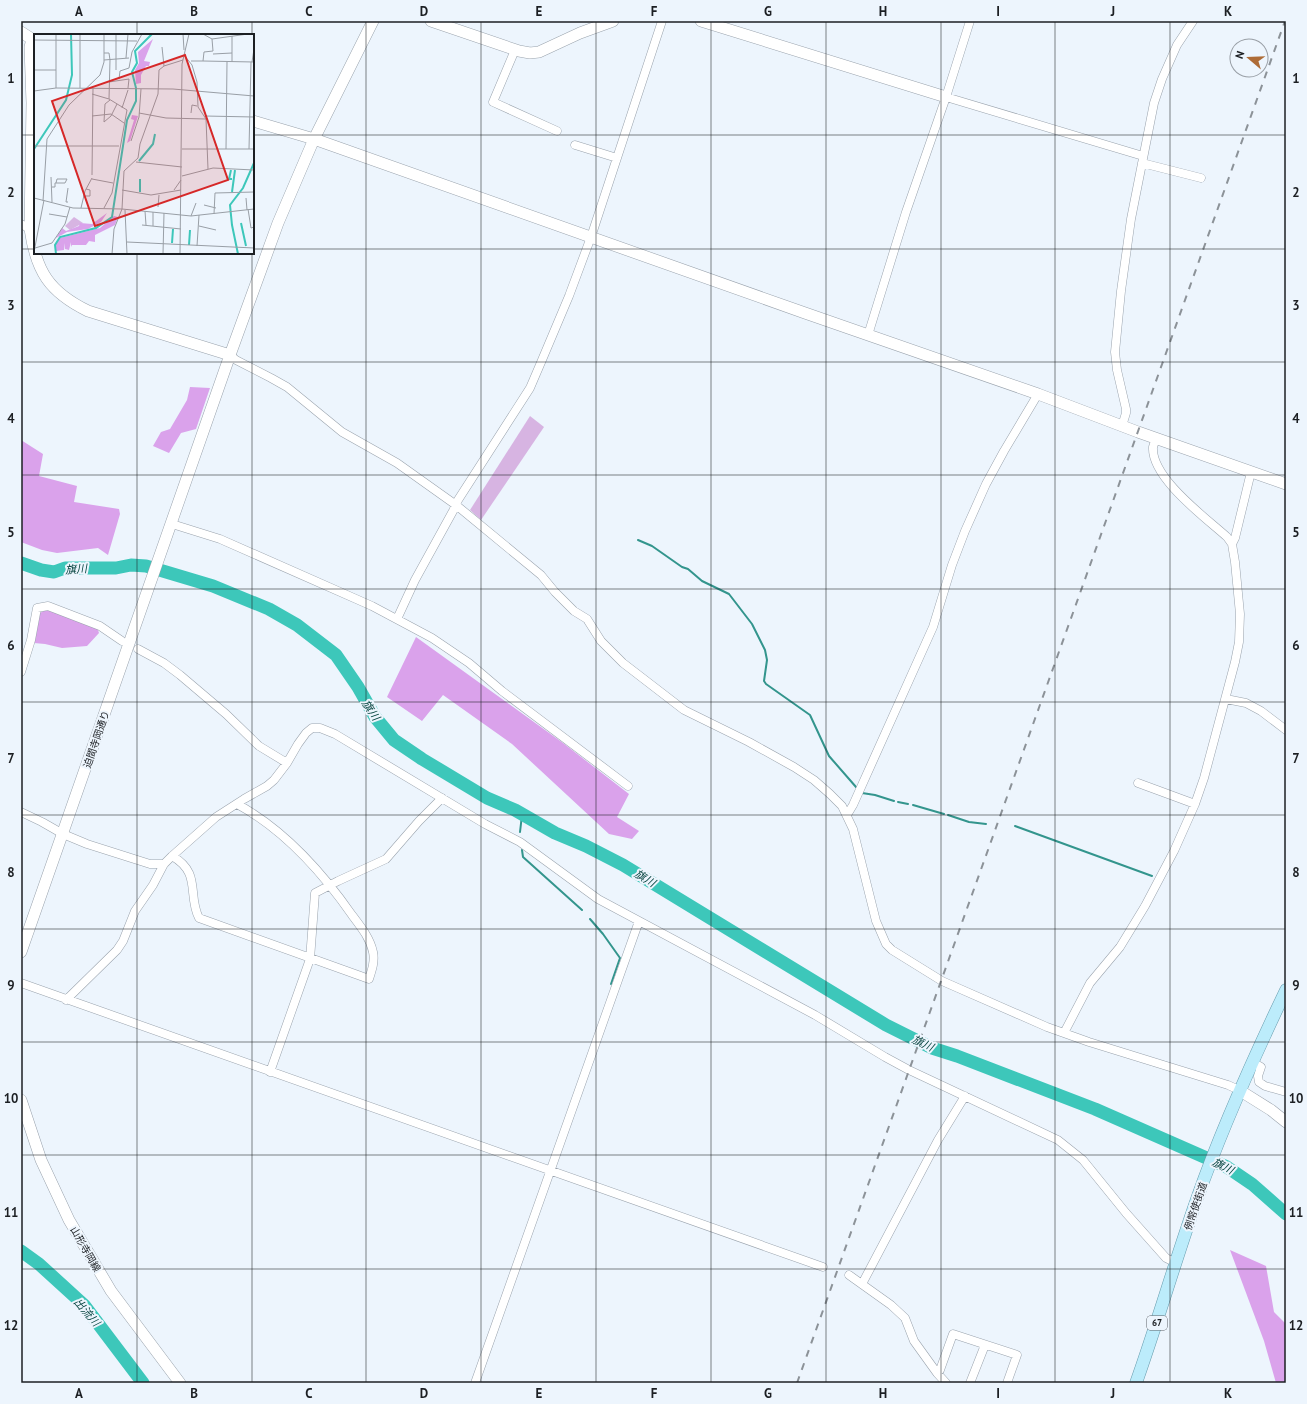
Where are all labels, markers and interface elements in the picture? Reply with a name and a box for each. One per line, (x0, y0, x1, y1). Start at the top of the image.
text: A (75, 3, 83, 20)
text: B (190, 3, 198, 20)
text: C (305, 3, 313, 20)
text: D (420, 3, 428, 20)
text: E (536, 3, 543, 20)
text: F (651, 3, 658, 20)
text: G (764, 3, 772, 20)
text: H (879, 3, 887, 20)
text: I (996, 3, 1000, 20)
text: J (1110, 3, 1115, 20)
text: K (1224, 3, 1232, 20)
inset map (34, 34, 254, 254)
north arrow (1229, 38, 1269, 78)
text: N (1232, 49, 1247, 60)
text: 1 (7, 70, 15, 87)
text: 1 (1292, 70, 1300, 87)
text: 2 (7, 184, 15, 201)
text: 2 (1292, 184, 1300, 201)
text: 3 (7, 297, 15, 314)
text: 3 (1292, 297, 1300, 314)
text: 4 (7, 410, 15, 427)
text: 4 (1292, 410, 1300, 427)
text: 5 (7, 524, 15, 541)
text: 5 (1292, 524, 1300, 541)
water label: 旗川 (65, 561, 88, 577)
text: 6 (7, 637, 15, 654)
text: 6 (1292, 637, 1300, 654)
water label: 旗川 (359, 697, 384, 724)
street label: 迫間寺岡通り (81, 709, 112, 770)
text: 7 (7, 750, 15, 767)
text: 7 (1292, 750, 1300, 767)
text: 8 (7, 864, 15, 881)
text: 8 (1292, 864, 1300, 881)
water label: 旗川 (632, 866, 659, 890)
text: 9 (7, 977, 15, 994)
text: 9 (1292, 977, 1300, 994)
water label: 旗川 (910, 1032, 937, 1054)
text: 10 (4, 1090, 18, 1107)
text: 10 (1289, 1090, 1303, 1107)
water label: 旗川 (1210, 1155, 1237, 1178)
street label: 例幣使街道 (1181, 1180, 1210, 1233)
text: 11 (4, 1204, 18, 1221)
text: 11 (1289, 1204, 1303, 1221)
street label: 山形寺岡線 (67, 1224, 104, 1274)
water label: 出流川 (71, 1295, 104, 1330)
road number: 67 (1147, 1316, 1167, 1330)
text: 12 (4, 1317, 18, 1334)
text: 12 (1289, 1317, 1303, 1334)
text: A (75, 1385, 83, 1402)
text: B (190, 1385, 198, 1402)
text: C (305, 1385, 313, 1402)
text: D (420, 1385, 428, 1402)
text: E (536, 1385, 543, 1402)
text: F (651, 1385, 658, 1402)
text: G (764, 1385, 772, 1402)
text: H (879, 1385, 887, 1402)
text: I (996, 1385, 1000, 1402)
text: J (1110, 1385, 1115, 1402)
text: K (1224, 1385, 1232, 1402)

